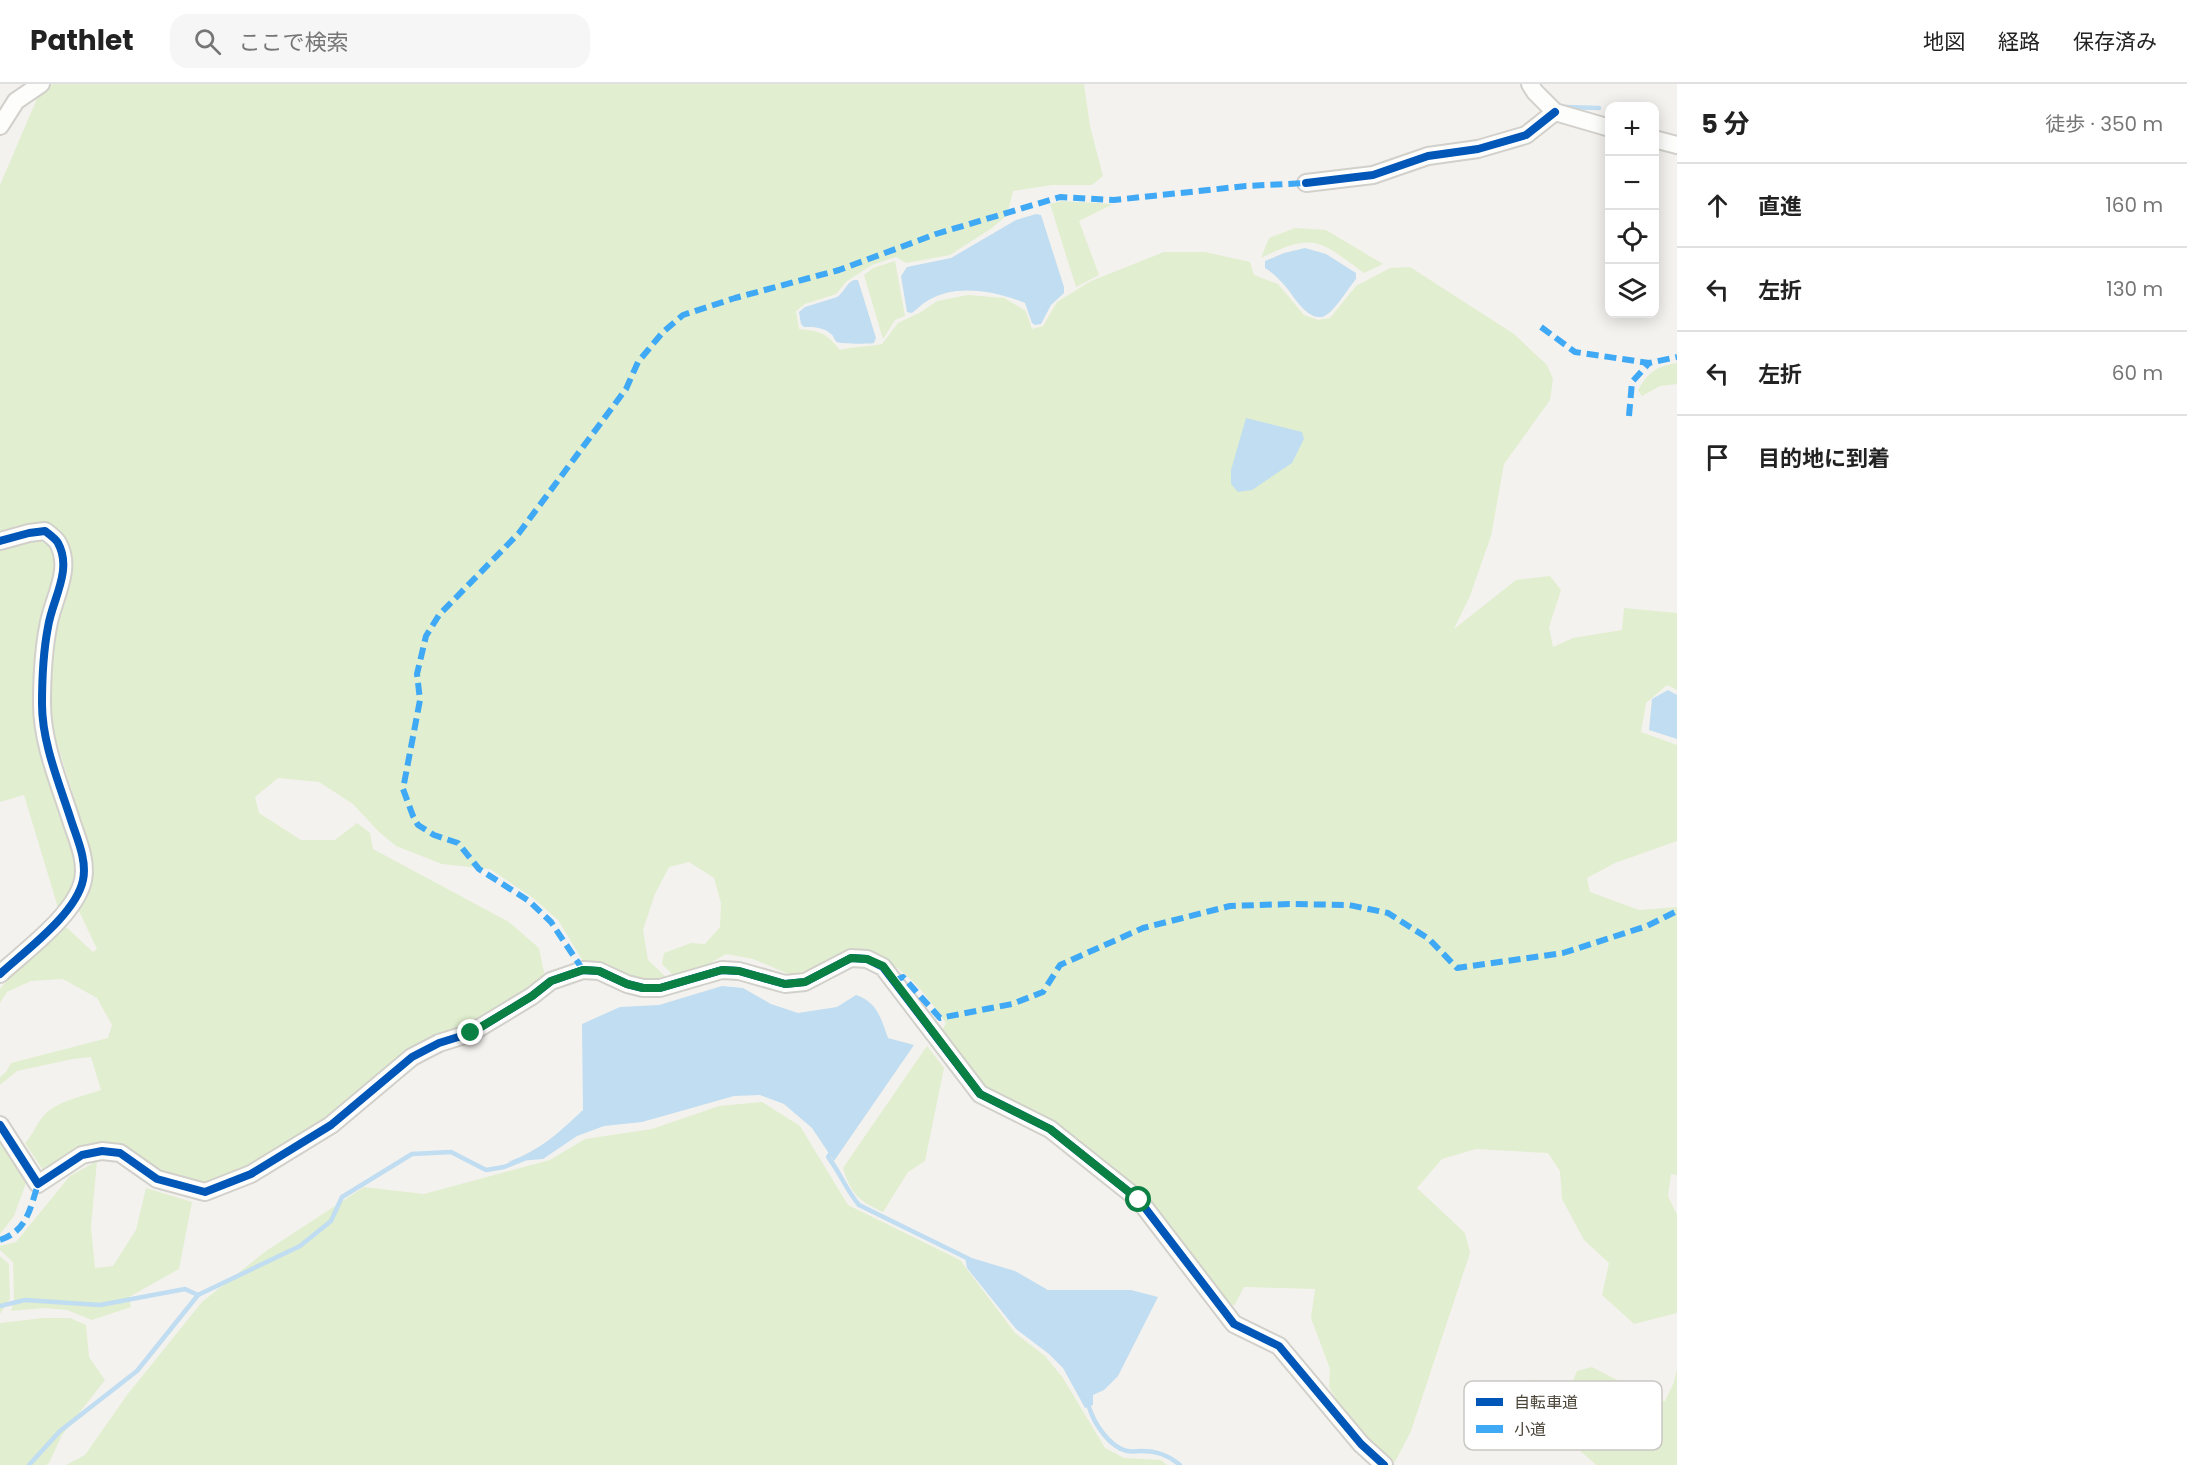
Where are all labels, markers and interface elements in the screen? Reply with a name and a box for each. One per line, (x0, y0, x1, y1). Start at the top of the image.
search box (170, 14, 590, 68)
text: Pathlet (30, 21, 134, 60)
icon: search (191, 25, 224, 58)
text: ここで検索 (239, 27, 349, 58)
text: 地図 (1923, 27, 1965, 56)
text: 経路 (1998, 27, 2040, 56)
text: 保存済み (2073, 27, 2157, 56)
map controls (1605, 102, 1659, 318)
button: + (1605, 102, 1659, 156)
text: 5 分 (1701, 106, 1749, 142)
text: 徒歩 · 350 m (2045, 110, 2163, 138)
button: − (1605, 156, 1659, 210)
icon: ahead (1701, 189, 1734, 222)
text: 直進 (1758, 191, 1802, 222)
text: 160 m (2105, 191, 2163, 219)
button: locate (1605, 210, 1659, 264)
button: layers (1605, 264, 1659, 318)
icon: left (1701, 273, 1734, 306)
text: 左折 (1758, 275, 1802, 306)
text: 130 m (2106, 275, 2163, 303)
icon: left (1701, 357, 1734, 390)
text: 左折 (1758, 359, 1802, 390)
text: 60 m (2112, 359, 2163, 387)
icon: arrive (1701, 441, 1734, 474)
text: 目的地に到着 (1758, 443, 1890, 474)
route end (457, 1019, 483, 1045)
route start (1125, 1186, 1151, 1212)
legend (1464, 1381, 1662, 1450)
text: 自転車道 (1514, 1391, 1578, 1414)
text: 小道 (1514, 1418, 1546, 1441)

